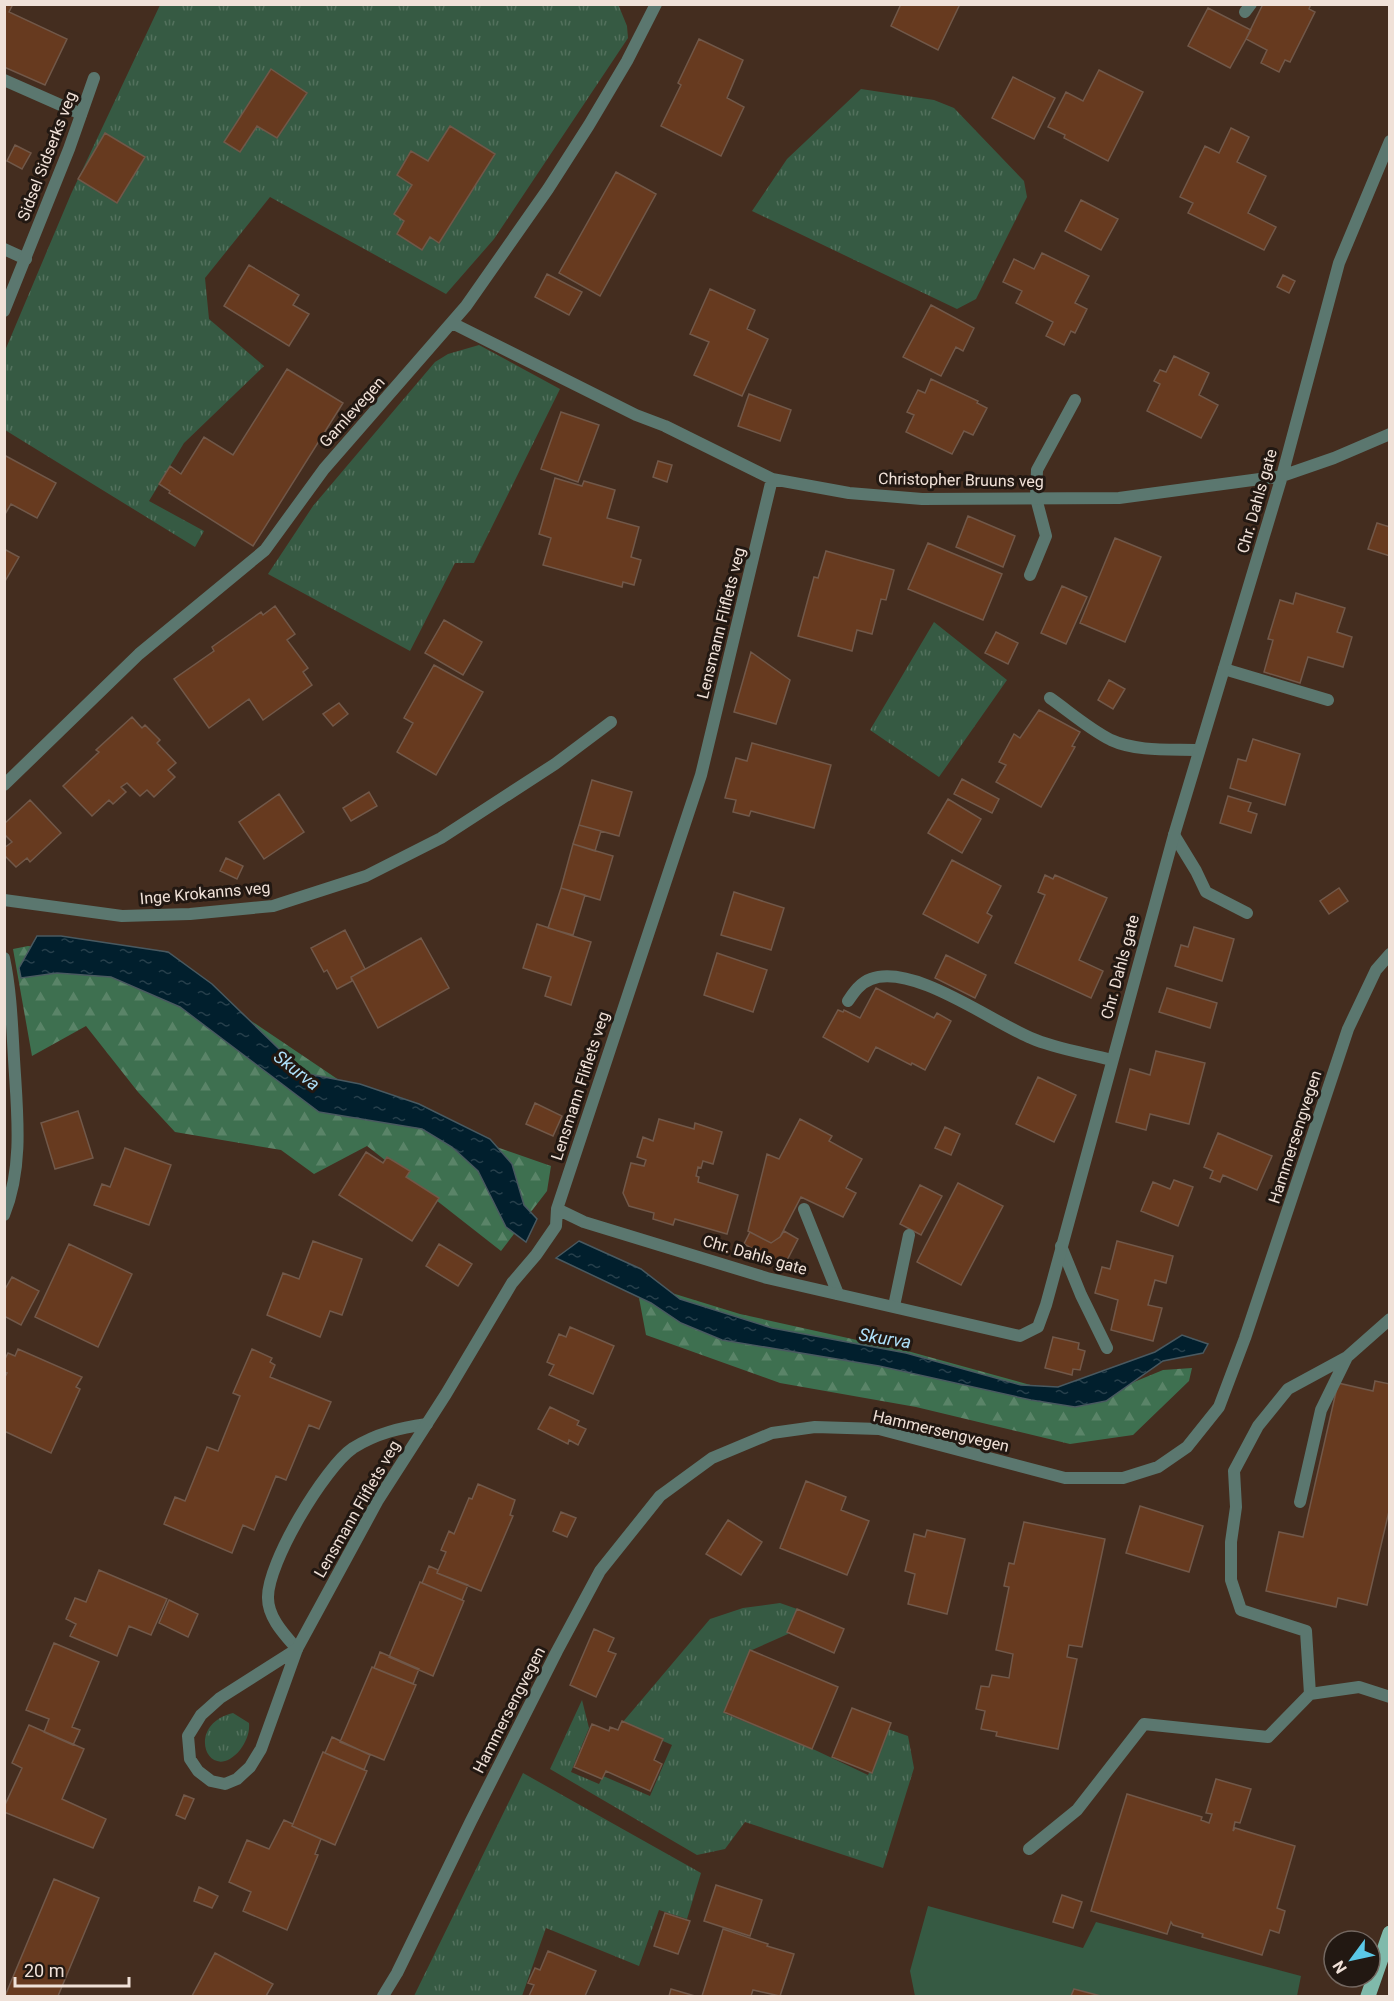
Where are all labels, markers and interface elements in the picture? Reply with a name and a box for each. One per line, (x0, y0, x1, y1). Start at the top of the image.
street label: Sidsel Sidserks veg (14, 89, 80, 223)
street label: Gamlevegen (315, 373, 389, 451)
street label: Chr. Dahls gate (1233, 447, 1281, 555)
street label: Christopher Bruuns veg (878, 469, 1044, 491)
street label: Lensmann Fliflets veg (693, 545, 749, 701)
street label: Inge Krokanns veg (139, 878, 271, 908)
street label: Chr. Dahls gate (1097, 913, 1143, 1021)
street label: Lensmann Fliflets veg (547, 1009, 613, 1163)
water label: Skurva (270, 1045, 324, 1095)
street label: Hammersengvegen (1264, 1068, 1326, 1206)
street label: Chr. Dahls gate (701, 1231, 809, 1279)
water label: Skurva (857, 1324, 913, 1352)
street label: Hammersengvegen (871, 1406, 1011, 1456)
street label: Lensmann Fliflets veg (310, 1437, 404, 1581)
street label: Hammersengvegen (469, 1644, 549, 1776)
north arrow (1322, 1929, 1382, 1989)
scale bar (15, 1950, 129, 1988)
text: N (1329, 1957, 1351, 1977)
text: 20 m (24, 1960, 64, 1981)

